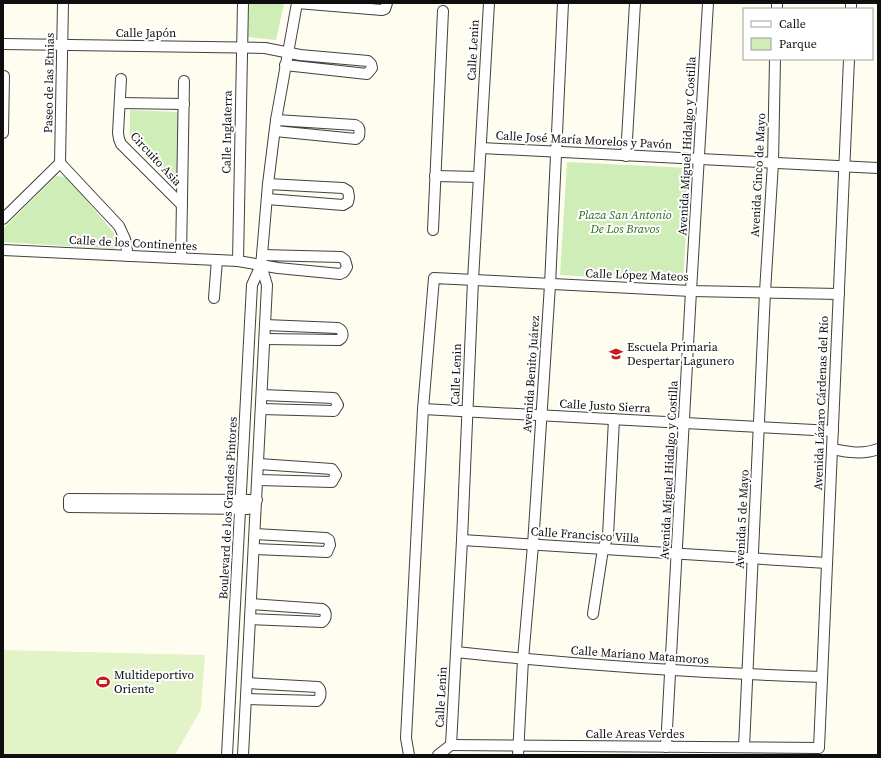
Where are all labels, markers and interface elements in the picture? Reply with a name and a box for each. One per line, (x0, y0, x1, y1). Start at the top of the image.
legend (743, 8, 873, 60)
text: Calle (779, 16, 806, 32)
street label: Calle Lenin (463, 19, 483, 81)
street label: Calle Japón (116, 25, 176, 41)
street label: Paseo de las Etnias (40, 33, 58, 133)
text: Parque (779, 36, 817, 52)
street label: Avenida Miguel Hidalgo y Costilla (674, 55, 700, 236)
street label: Calle Inglaterra (218, 89, 236, 174)
street label: Avenida Cinco de Mayo (747, 112, 769, 237)
street label: Calle José María Morelos y Pavón (495, 127, 673, 153)
street label: Circuito Asia (127, 128, 186, 190)
park label: Plaza San Antonio De Los Bravos (577, 207, 672, 237)
street label: Calle de los Continentes (69, 232, 197, 254)
street label: Calle López Mateos (585, 265, 689, 285)
street label: Avenida Benito Juárez (519, 314, 543, 433)
street label: Avenida Lázaro Cárdenas del Río (810, 315, 832, 491)
place label: Escuela Primaria Despertar Lagunero (627, 339, 735, 369)
street label: Calle Lenin (447, 343, 465, 405)
school or university icon: Escuela Primaria Despertar Lagunero (608, 346, 624, 362)
street label: Avenida Miguel Hidalgo y Costilla (656, 379, 682, 560)
street label: Calle Justo Sierra (559, 396, 652, 416)
street label: Boulevard de los Grandes Pintores (215, 416, 241, 600)
street label: Avenida 5 de Mayo (731, 469, 753, 569)
street label: Calle Francisco Villa (530, 523, 641, 547)
street label: Calle Mariano Matamoros (570, 642, 710, 668)
street label: Calle Lenin (431, 666, 451, 728)
place label: Multideportivo Oriente (114, 667, 194, 697)
sports icon: Multideportivo Oriente (95, 674, 111, 690)
street label: Calle Areas Verdes (586, 726, 684, 742)

